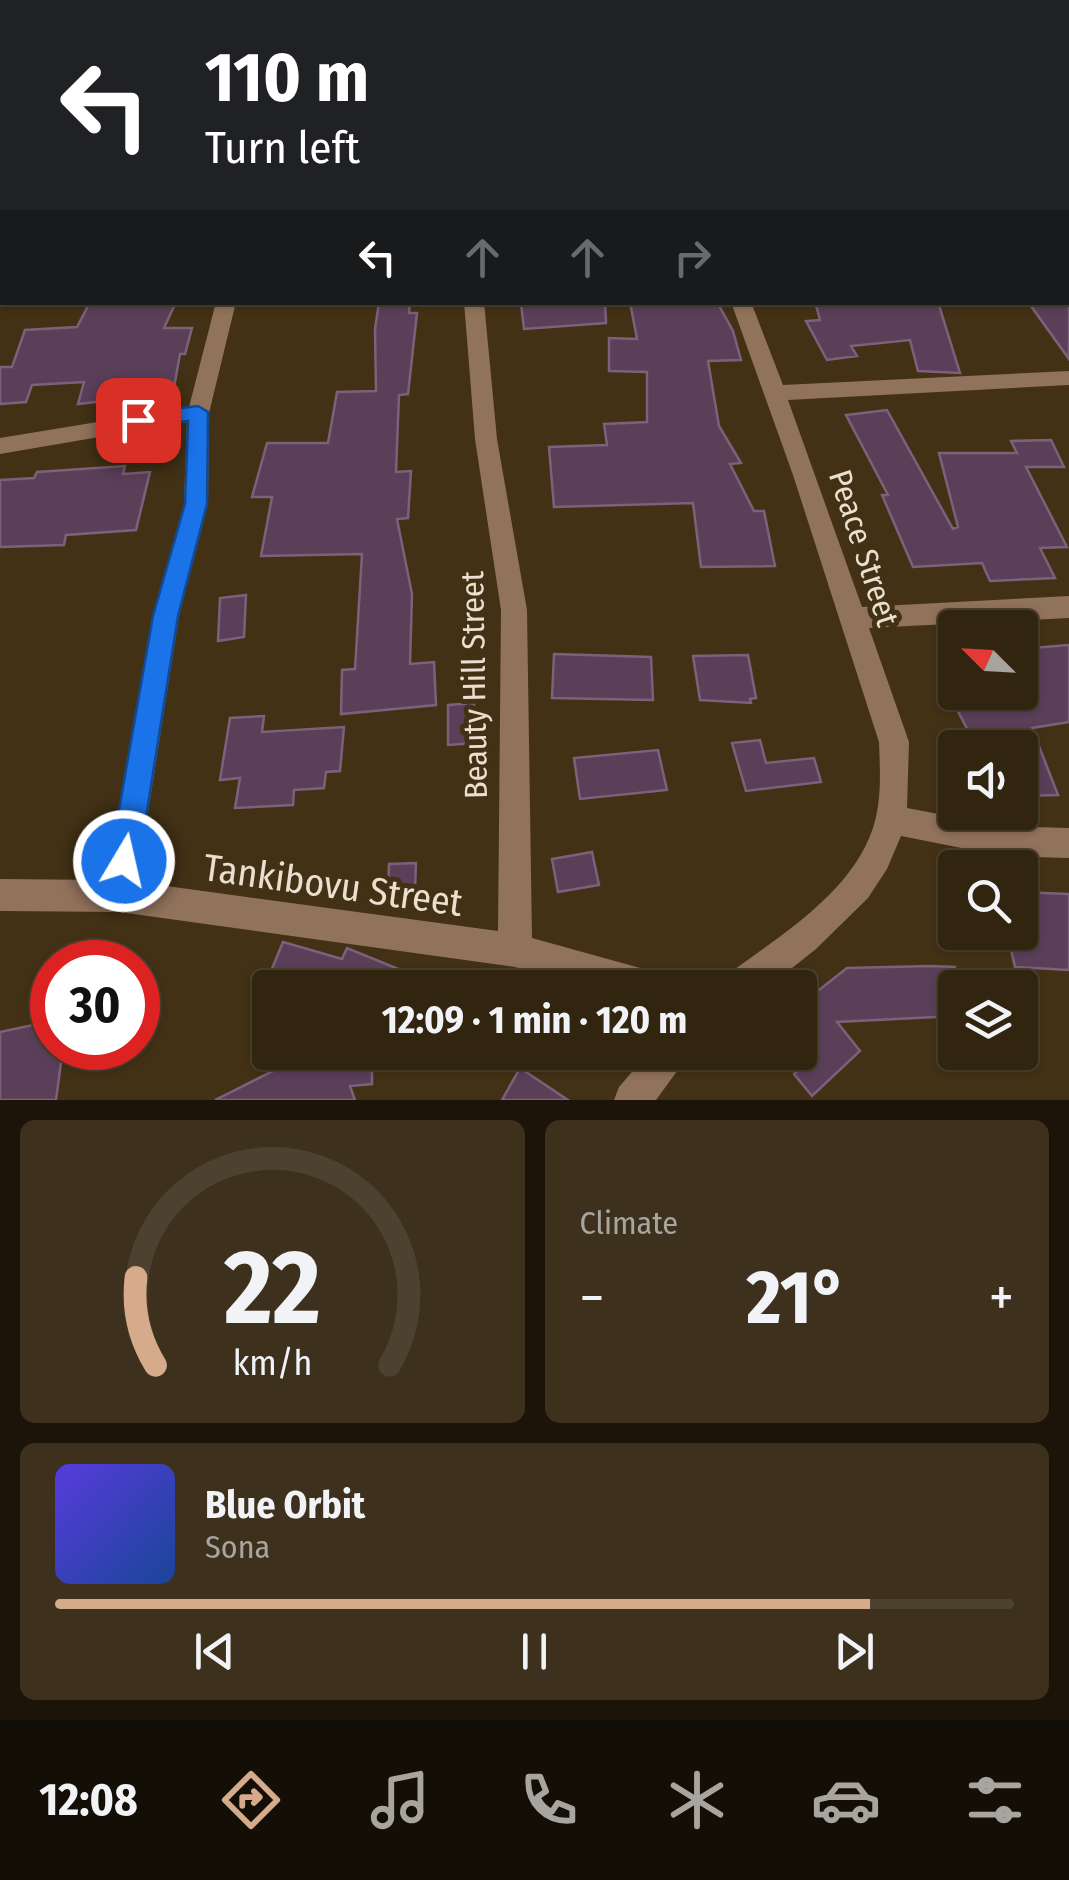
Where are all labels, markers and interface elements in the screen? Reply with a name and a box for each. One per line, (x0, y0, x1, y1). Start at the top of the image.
text: 110 m (205, 36, 369, 120)
icon: left (40, 40, 170, 170)
text: Turn left (205, 121, 360, 175)
icon: left (350, 230, 405, 285)
icon: ahead (455, 230, 510, 285)
icon: ahead (560, 230, 615, 285)
icon: right (665, 230, 720, 285)
pin (96, 378, 181, 463)
icon: arrive (111, 393, 166, 448)
street label: Peace Street (821, 465, 907, 631)
street label: Beauty Hill Street (453, 570, 495, 799)
north arrow (938, 610, 1038, 710)
map controls (938, 610, 1038, 1070)
button: sound (938, 730, 1038, 830)
position arrow (72, 809, 176, 913)
street label: Tankibovu Street (201, 844, 466, 926)
button: search (938, 850, 1038, 950)
speed limit sign: 30 (30, 940, 160, 1070)
button: layers (938, 970, 1038, 1070)
text: 12:09 · 1 min · 120 m (382, 997, 687, 1043)
text: Climate (580, 1204, 678, 1242)
text: 22 (223, 1226, 320, 1351)
text: 21° (747, 1253, 847, 1343)
text: − (580, 1265, 604, 1331)
text: + (989, 1265, 1014, 1331)
text: km/h (232, 1342, 312, 1384)
text: Blue Orbit (205, 1482, 365, 1528)
text: Sona (205, 1528, 270, 1566)
icon: previous (187, 1624, 242, 1679)
icon: pause (507, 1624, 562, 1679)
icon: next (827, 1624, 882, 1679)
icon: directions (216, 1765, 286, 1835)
icon: music (365, 1765, 435, 1835)
icon: phone (514, 1765, 584, 1835)
icon: climate (662, 1765, 732, 1835)
icon: car (811, 1765, 881, 1835)
icon: filters (960, 1765, 1030, 1835)
text: 12:08 (39, 1773, 138, 1827)

